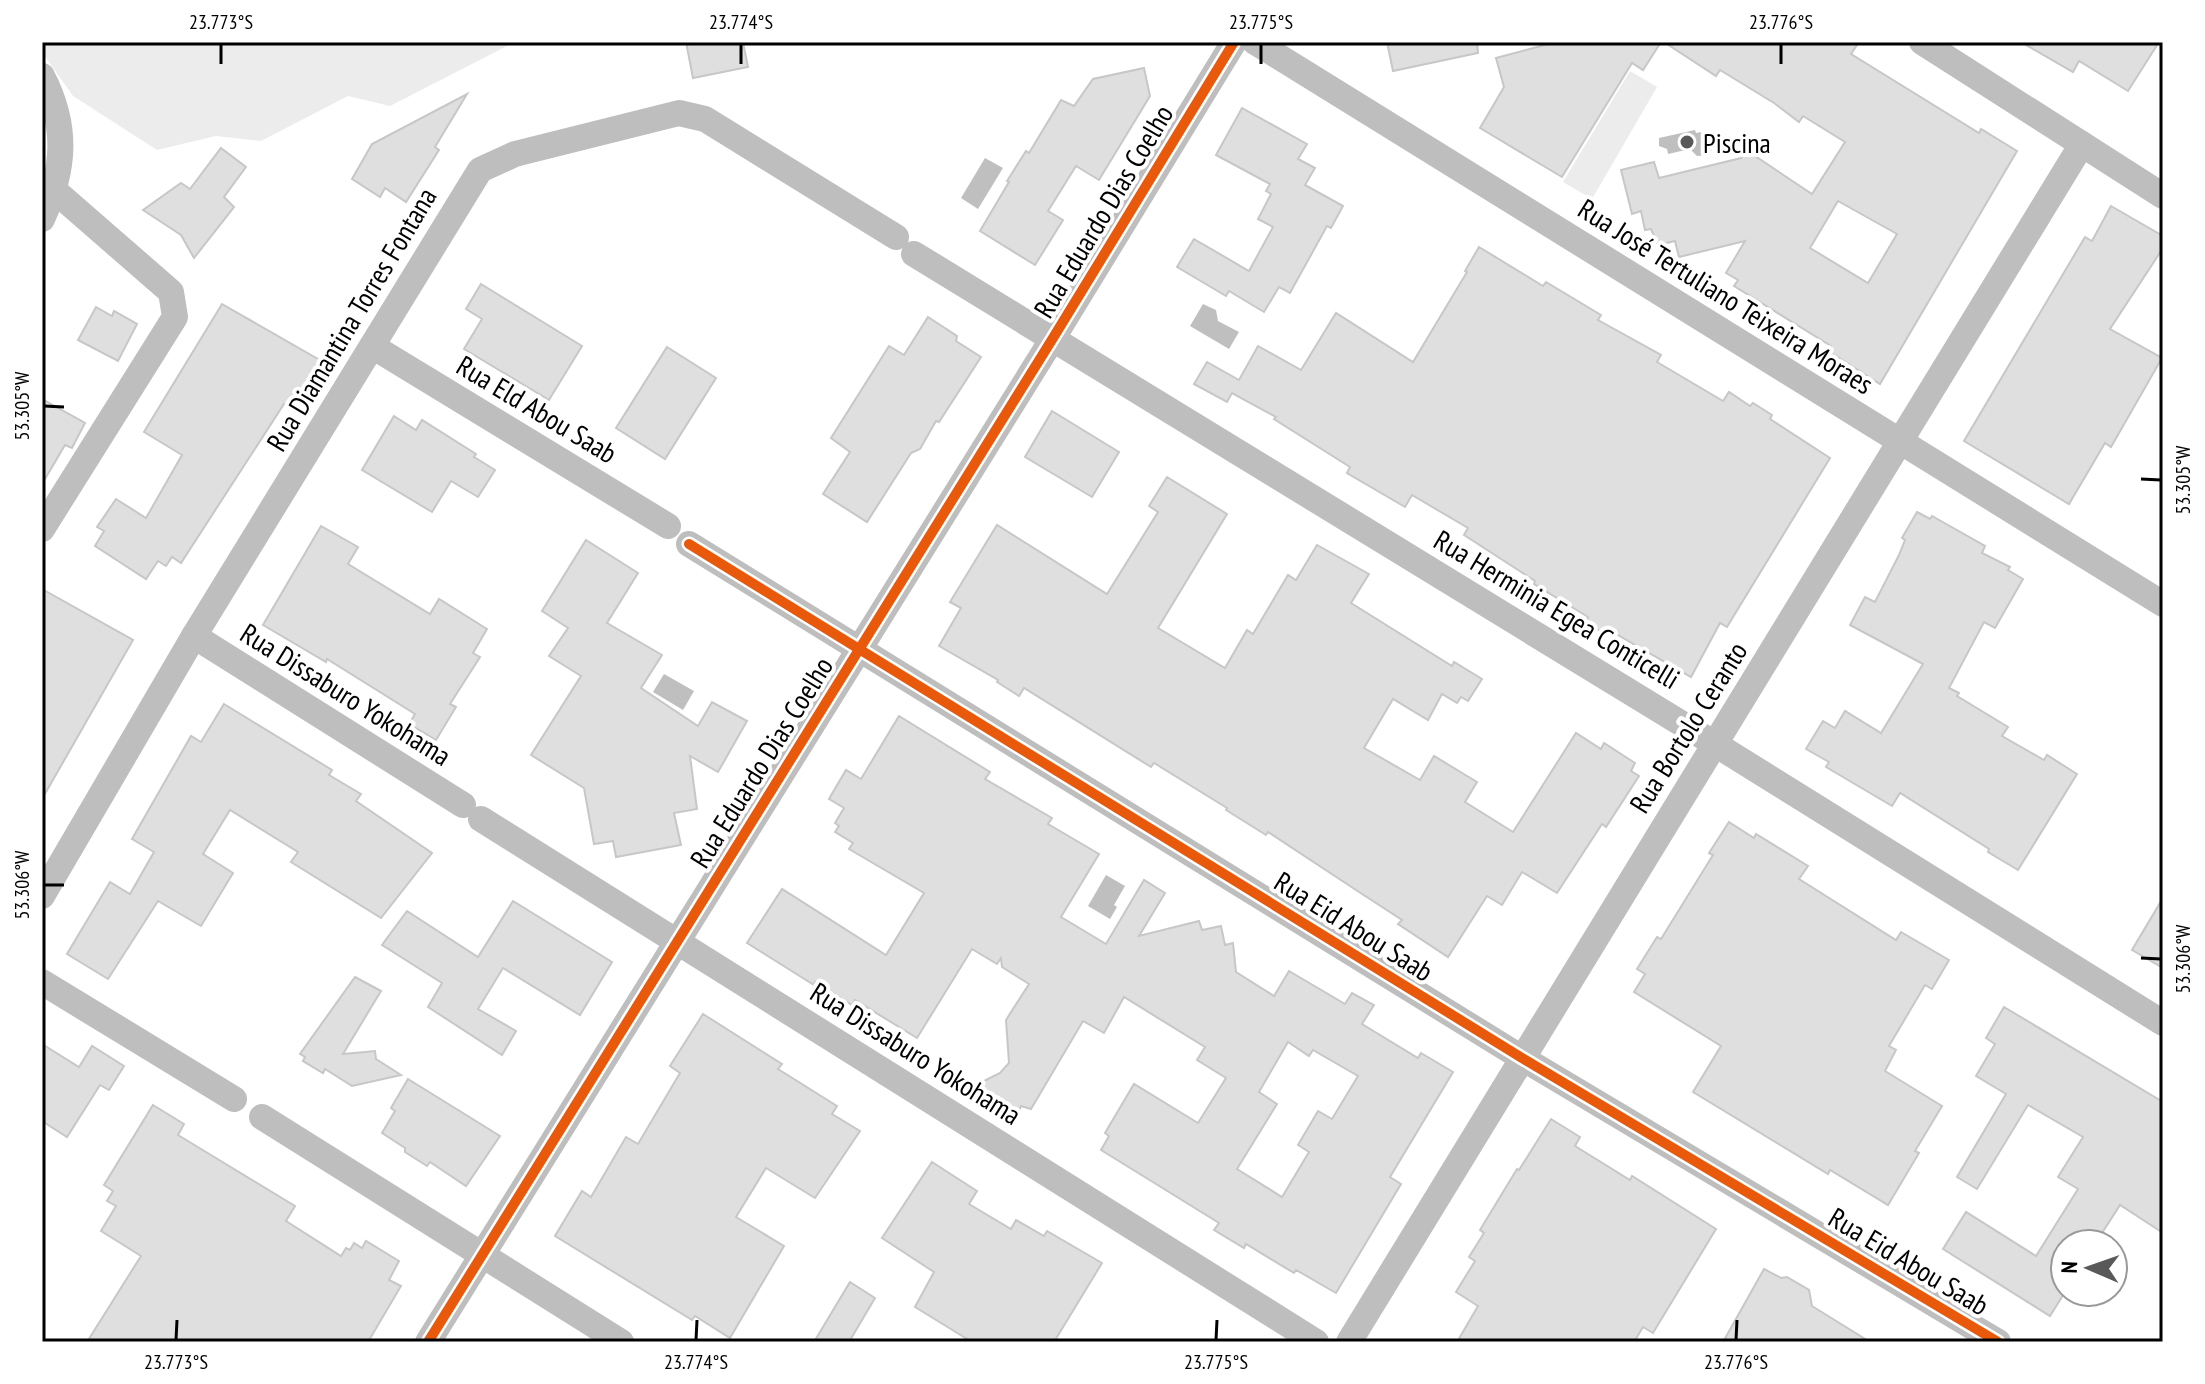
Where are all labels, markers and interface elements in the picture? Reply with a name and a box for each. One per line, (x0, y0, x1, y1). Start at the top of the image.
text: 23.773°S (189, 9, 253, 35)
text: 23.774°S (709, 9, 773, 35)
text: 23.775°S (1229, 9, 1293, 35)
text: 23.776°S (1749, 9, 1813, 35)
street label: Rua Eduardo Dias Coelho (1025, 98, 1181, 324)
place label: Piscina (1703, 124, 1771, 161)
marker: Piscina (1678, 133, 1696, 151)
street label: Rua Diamantina Torres Fontana (258, 180, 444, 458)
street label: Rua José Tertuliano Teixeira Moraes (1572, 190, 1880, 402)
street label: Rua Eld Abou Saab (450, 347, 624, 471)
text: 53.305°W (9, 371, 35, 440)
text: 53.305°W (2170, 445, 2196, 514)
street label: Rua Herminia Egea Conticelli (1427, 521, 1687, 697)
street label: Rua Dissaburo Yokohama (234, 614, 458, 774)
street label: Rua Bortolo Ceranto (1621, 635, 1755, 819)
street label: Rua Eduardo Dias Coelho (681, 650, 841, 874)
text: 53.306°W (9, 850, 35, 919)
street label: Rua Eid Abou Saab (1268, 863, 1440, 989)
text: 53.306°W (2170, 924, 2196, 993)
street label: Rua Dissaburo Yokohama (804, 973, 1028, 1133)
street label: Rua Eid Abou Saab (1822, 1199, 1996, 1323)
north arrow (2049, 1228, 2129, 1308)
text: N (2055, 1261, 2083, 1274)
text: 23.773°S (144, 1349, 208, 1375)
text: 23.774°S (664, 1349, 728, 1375)
text: 23.775°S (1184, 1349, 1248, 1375)
text: 23.776°S (1704, 1349, 1768, 1375)

